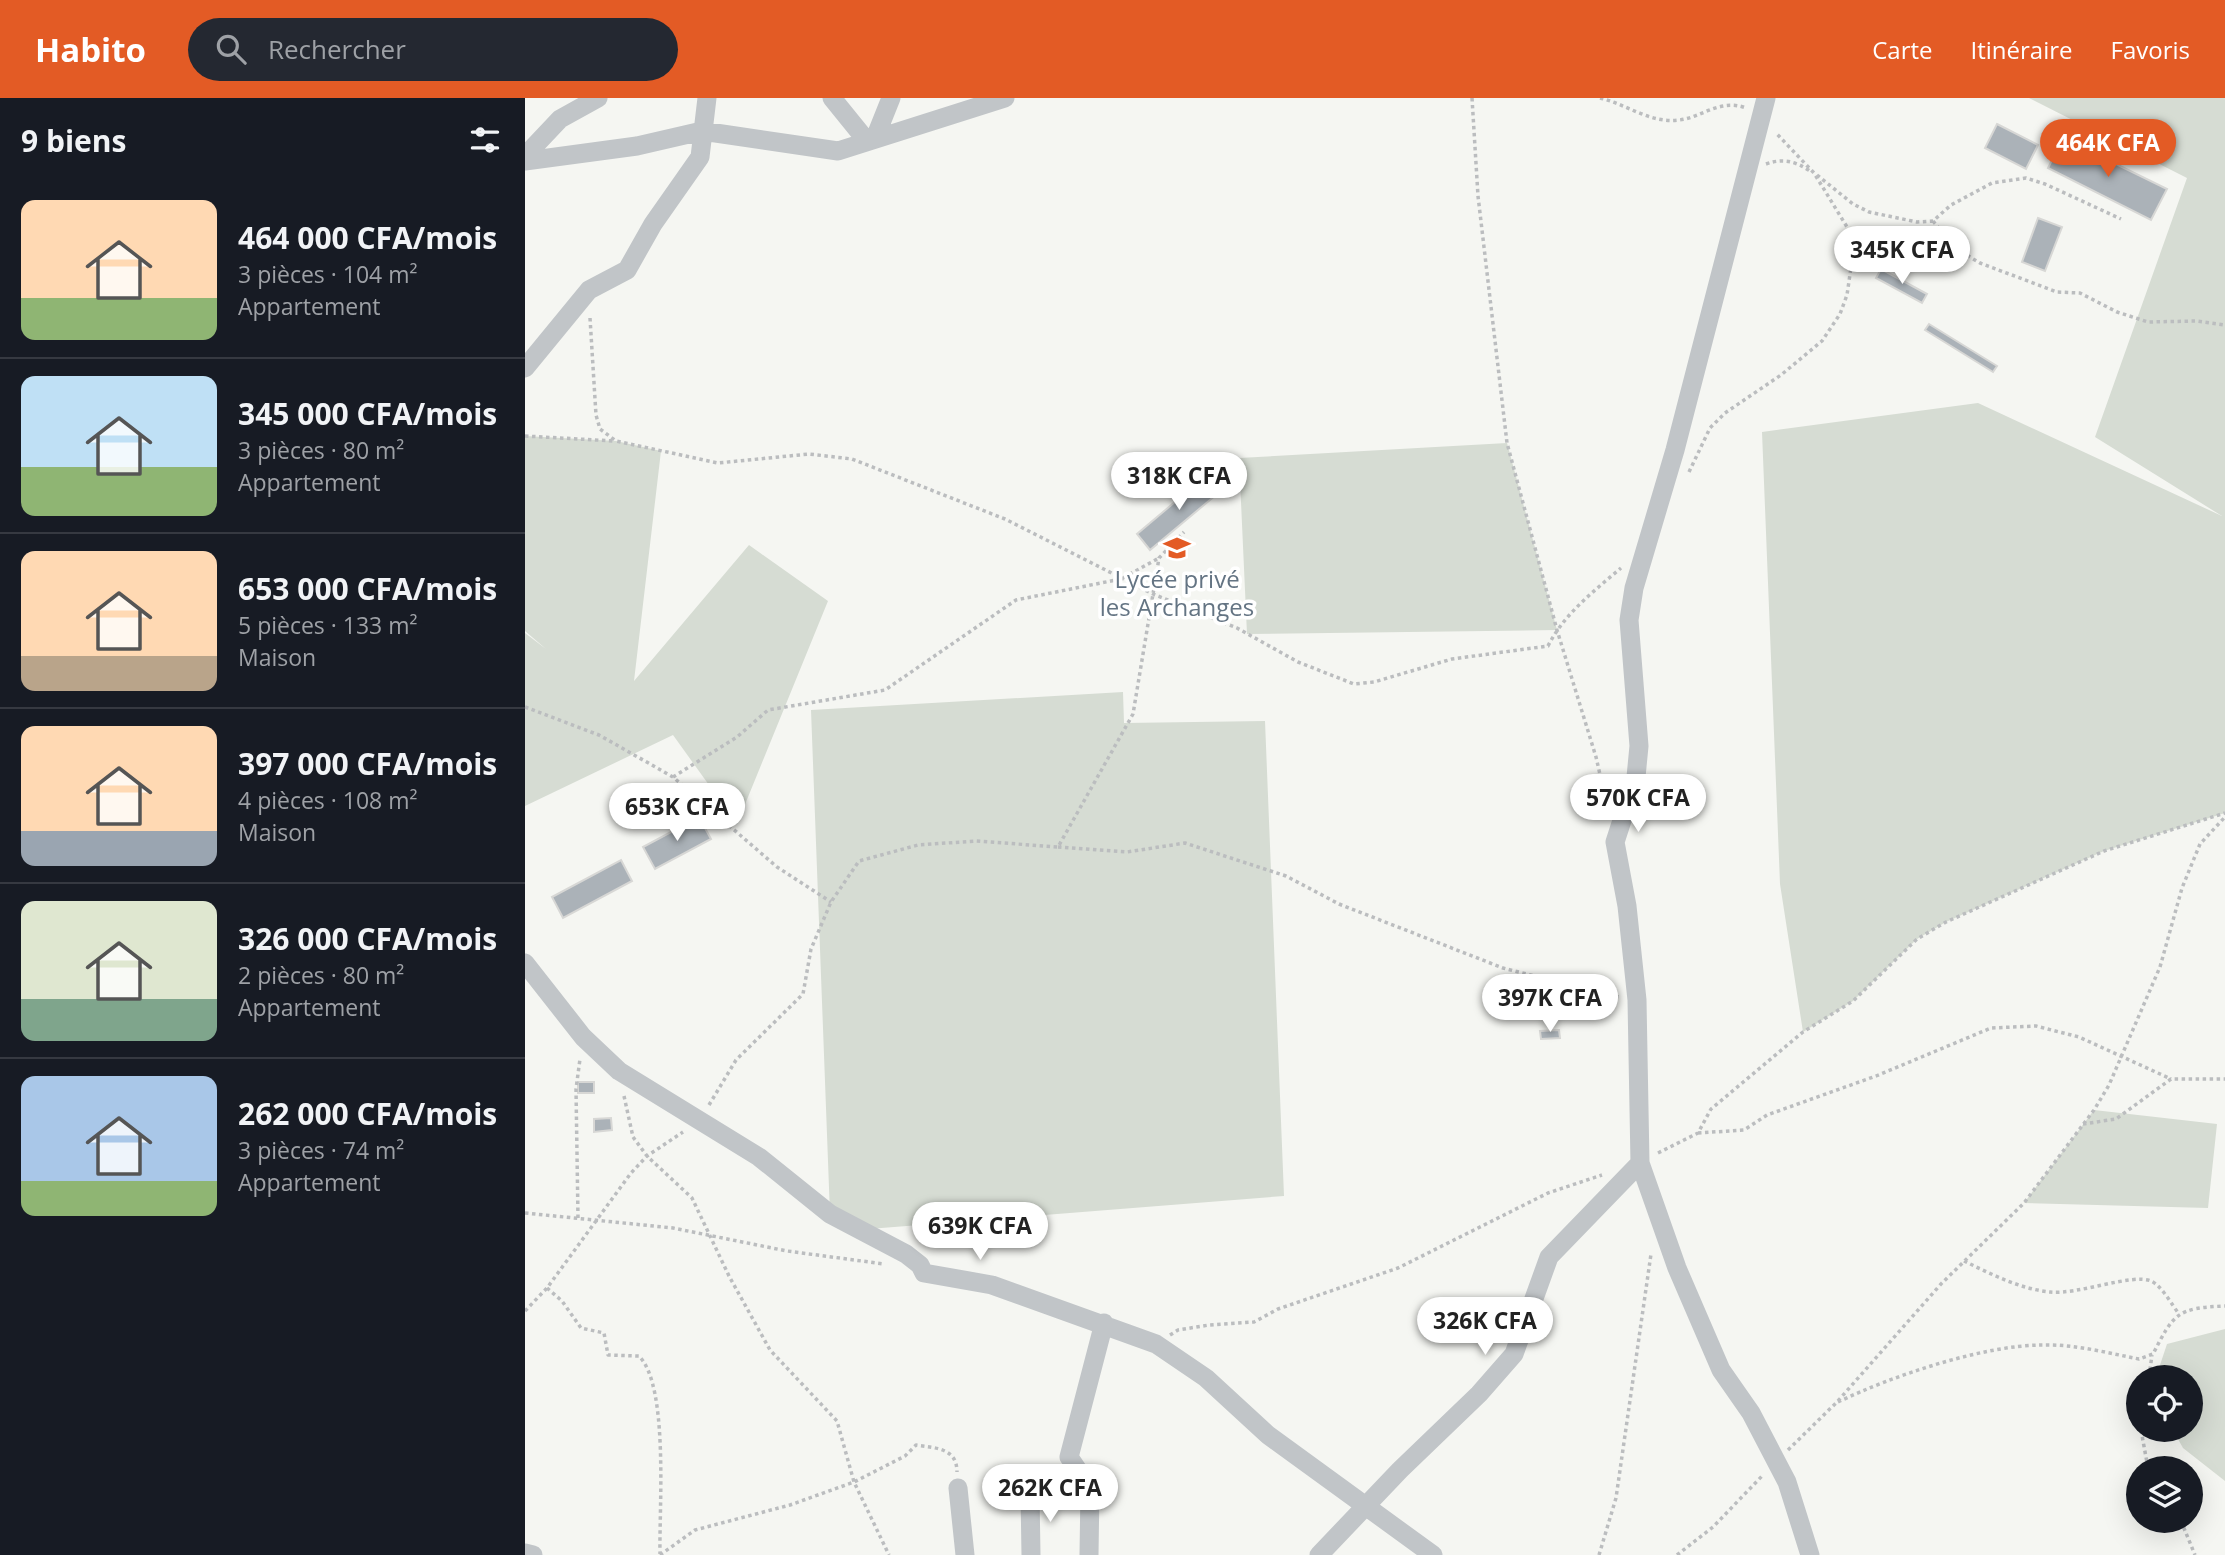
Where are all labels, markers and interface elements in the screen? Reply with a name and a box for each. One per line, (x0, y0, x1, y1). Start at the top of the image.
search box (188, 18, 678, 81)
text: Habito (35, 27, 146, 72)
icon: search (212, 30, 250, 68)
text: Rechercher (268, 31, 406, 67)
text: Carte (1872, 33, 1933, 66)
text: Itinéraire (1971, 33, 2073, 66)
text: Favoris (2111, 33, 2190, 66)
text: 9 biens (21, 120, 126, 161)
pin: 464K CFA (2036, 120, 2180, 179)
icon: filters (466, 121, 504, 159)
text: 464K CFA (2056, 126, 2160, 158)
text: 464 000 CFA/mois (238, 217, 497, 258)
pin: 345K CFA (1830, 226, 1974, 286)
icon: home (77, 228, 161, 312)
text: 345K CFA (1850, 233, 1954, 265)
text: 3 pièces · 104 m² (238, 258, 418, 290)
text: Appartement (238, 290, 381, 322)
text: 345 000 CFA/mois (238, 393, 497, 434)
icon: home (77, 404, 161, 488)
text: 3 pièces · 80 m² (238, 434, 404, 466)
pin: 318K CFA (1107, 452, 1251, 512)
text: 318K CFA (1127, 459, 1231, 491)
text: Appartement (238, 466, 381, 498)
school or university icon: Lycée privé les Archanges (1162, 533, 1192, 563)
place label: Lycée privé les Archanges (1100, 562, 1254, 623)
text: 653 000 CFA/mois (238, 568, 497, 609)
icon: home (77, 579, 161, 663)
text: 5 pièces · 133 m² (238, 609, 418, 641)
text: Maison (238, 641, 316, 673)
text: 397 000 CFA/mois (238, 743, 497, 784)
icon: home (77, 754, 161, 838)
pin: 570K CFA (1566, 774, 1710, 834)
text: 570K CFA (1586, 781, 1690, 813)
text: 4 pièces · 108 m² (238, 784, 418, 816)
pin: 653K CFA (605, 784, 749, 843)
text: 653K CFA (625, 790, 729, 822)
text: Maison (238, 816, 316, 848)
text: 326 000 CFA/mois (238, 918, 497, 959)
icon: home (77, 929, 161, 1013)
text: 2 pièces · 80 m² (238, 959, 404, 991)
pin: 397K CFA (1478, 974, 1622, 1034)
text: 397K CFA (1498, 981, 1602, 1013)
text: Appartement (238, 991, 381, 1023)
text: 262 000 CFA/mois (238, 1093, 497, 1134)
icon: home (77, 1104, 161, 1188)
text: 3 pièces · 74 m² (238, 1134, 404, 1166)
text: Appartement (238, 1166, 381, 1198)
pin: 639K CFA (908, 1202, 1052, 1262)
text: 639K CFA (928, 1209, 1032, 1241)
pin: 326K CFA (1413, 1298, 1557, 1357)
text: 326K CFA (1433, 1304, 1537, 1336)
map controls (2126, 1365, 2203, 1533)
button: locate (2126, 1365, 2203, 1442)
button: layers (2126, 1456, 2203, 1533)
pin: 262K CFA (978, 1464, 1122, 1524)
text: 262K CFA (998, 1471, 1102, 1503)

